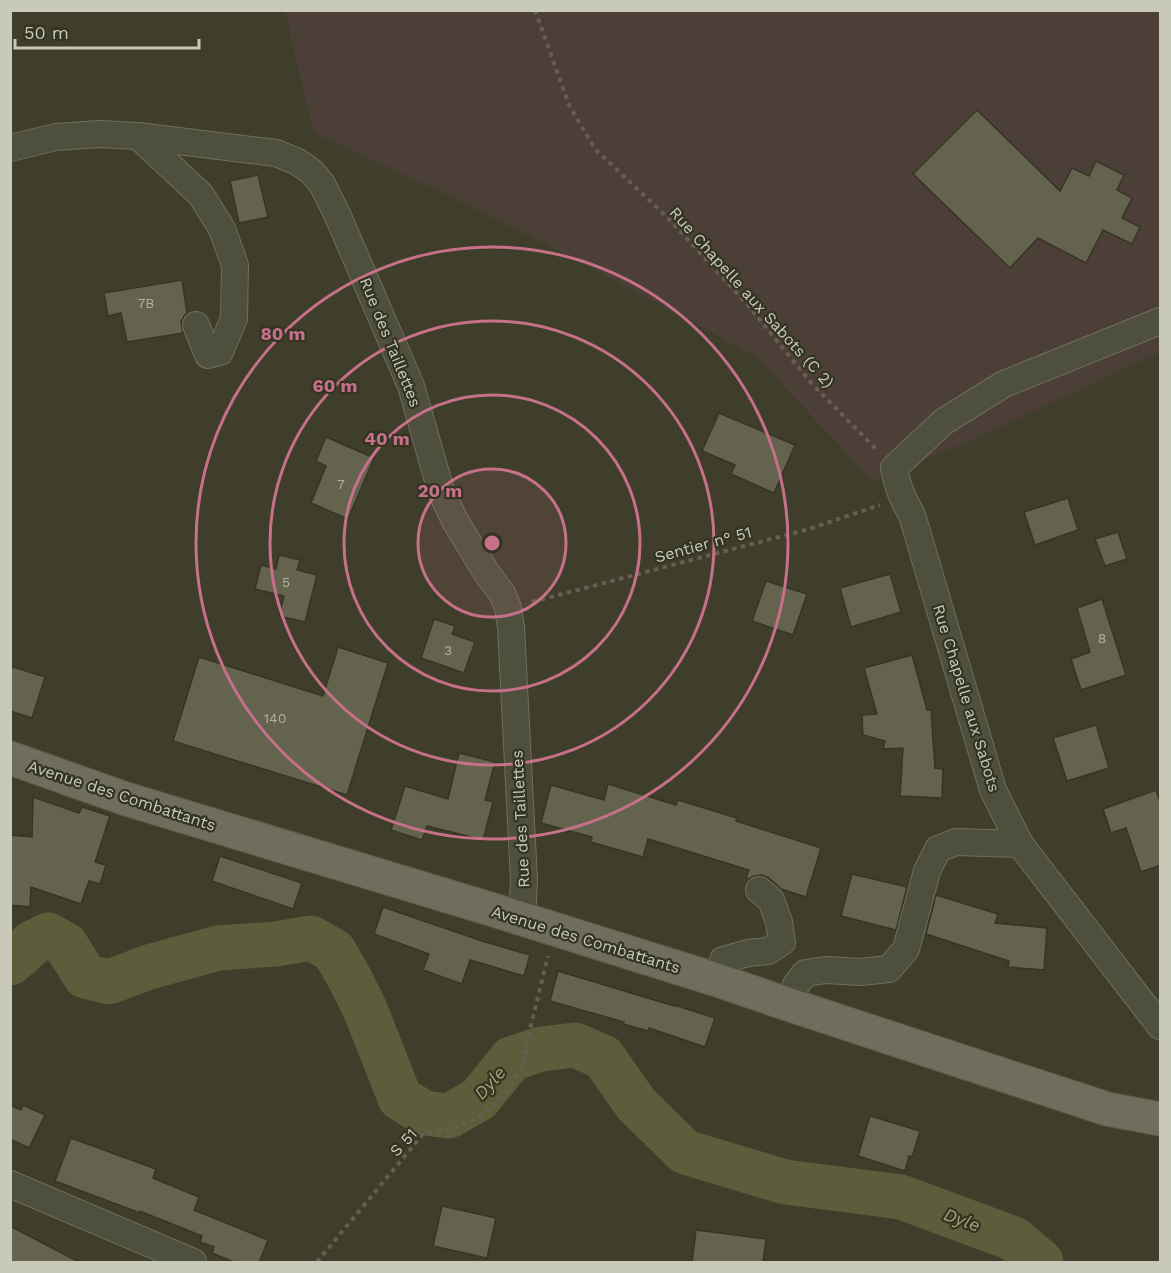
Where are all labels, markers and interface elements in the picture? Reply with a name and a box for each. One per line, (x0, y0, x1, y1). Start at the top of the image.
scale bar (15, 12, 200, 50)
text: 50 m (24, 22, 69, 43)
street label: Rue Chapelle aux Sabots (C 2) (665, 203, 838, 392)
street label: Rue des Taillettes (356, 275, 425, 410)
house number: 7B (138, 295, 155, 311)
text: 80 m (261, 323, 305, 344)
text: 60 m (313, 375, 357, 396)
text: 40 m (364, 428, 410, 449)
house number: 7 (337, 476, 345, 492)
text: 20 m (418, 480, 462, 501)
street label: Sentier n° 51 (653, 522, 754, 567)
centre of rings (482, 533, 502, 553)
house number: 5 (282, 574, 290, 590)
street label: Rue Chapelle aux Sabots (929, 602, 1004, 794)
house number: 8 (1098, 630, 1106, 646)
house number: 3 (444, 642, 452, 658)
house number: 140 (264, 710, 286, 726)
street label: Rue des Taillettes (507, 750, 534, 888)
street label: Avenue des Combattants (26, 756, 218, 835)
street label: Avenue des Combattants (489, 902, 682, 977)
water label: Dyle (469, 1062, 510, 1104)
street label: S 51 (386, 1124, 421, 1160)
water label: Dyle (941, 1203, 983, 1236)

